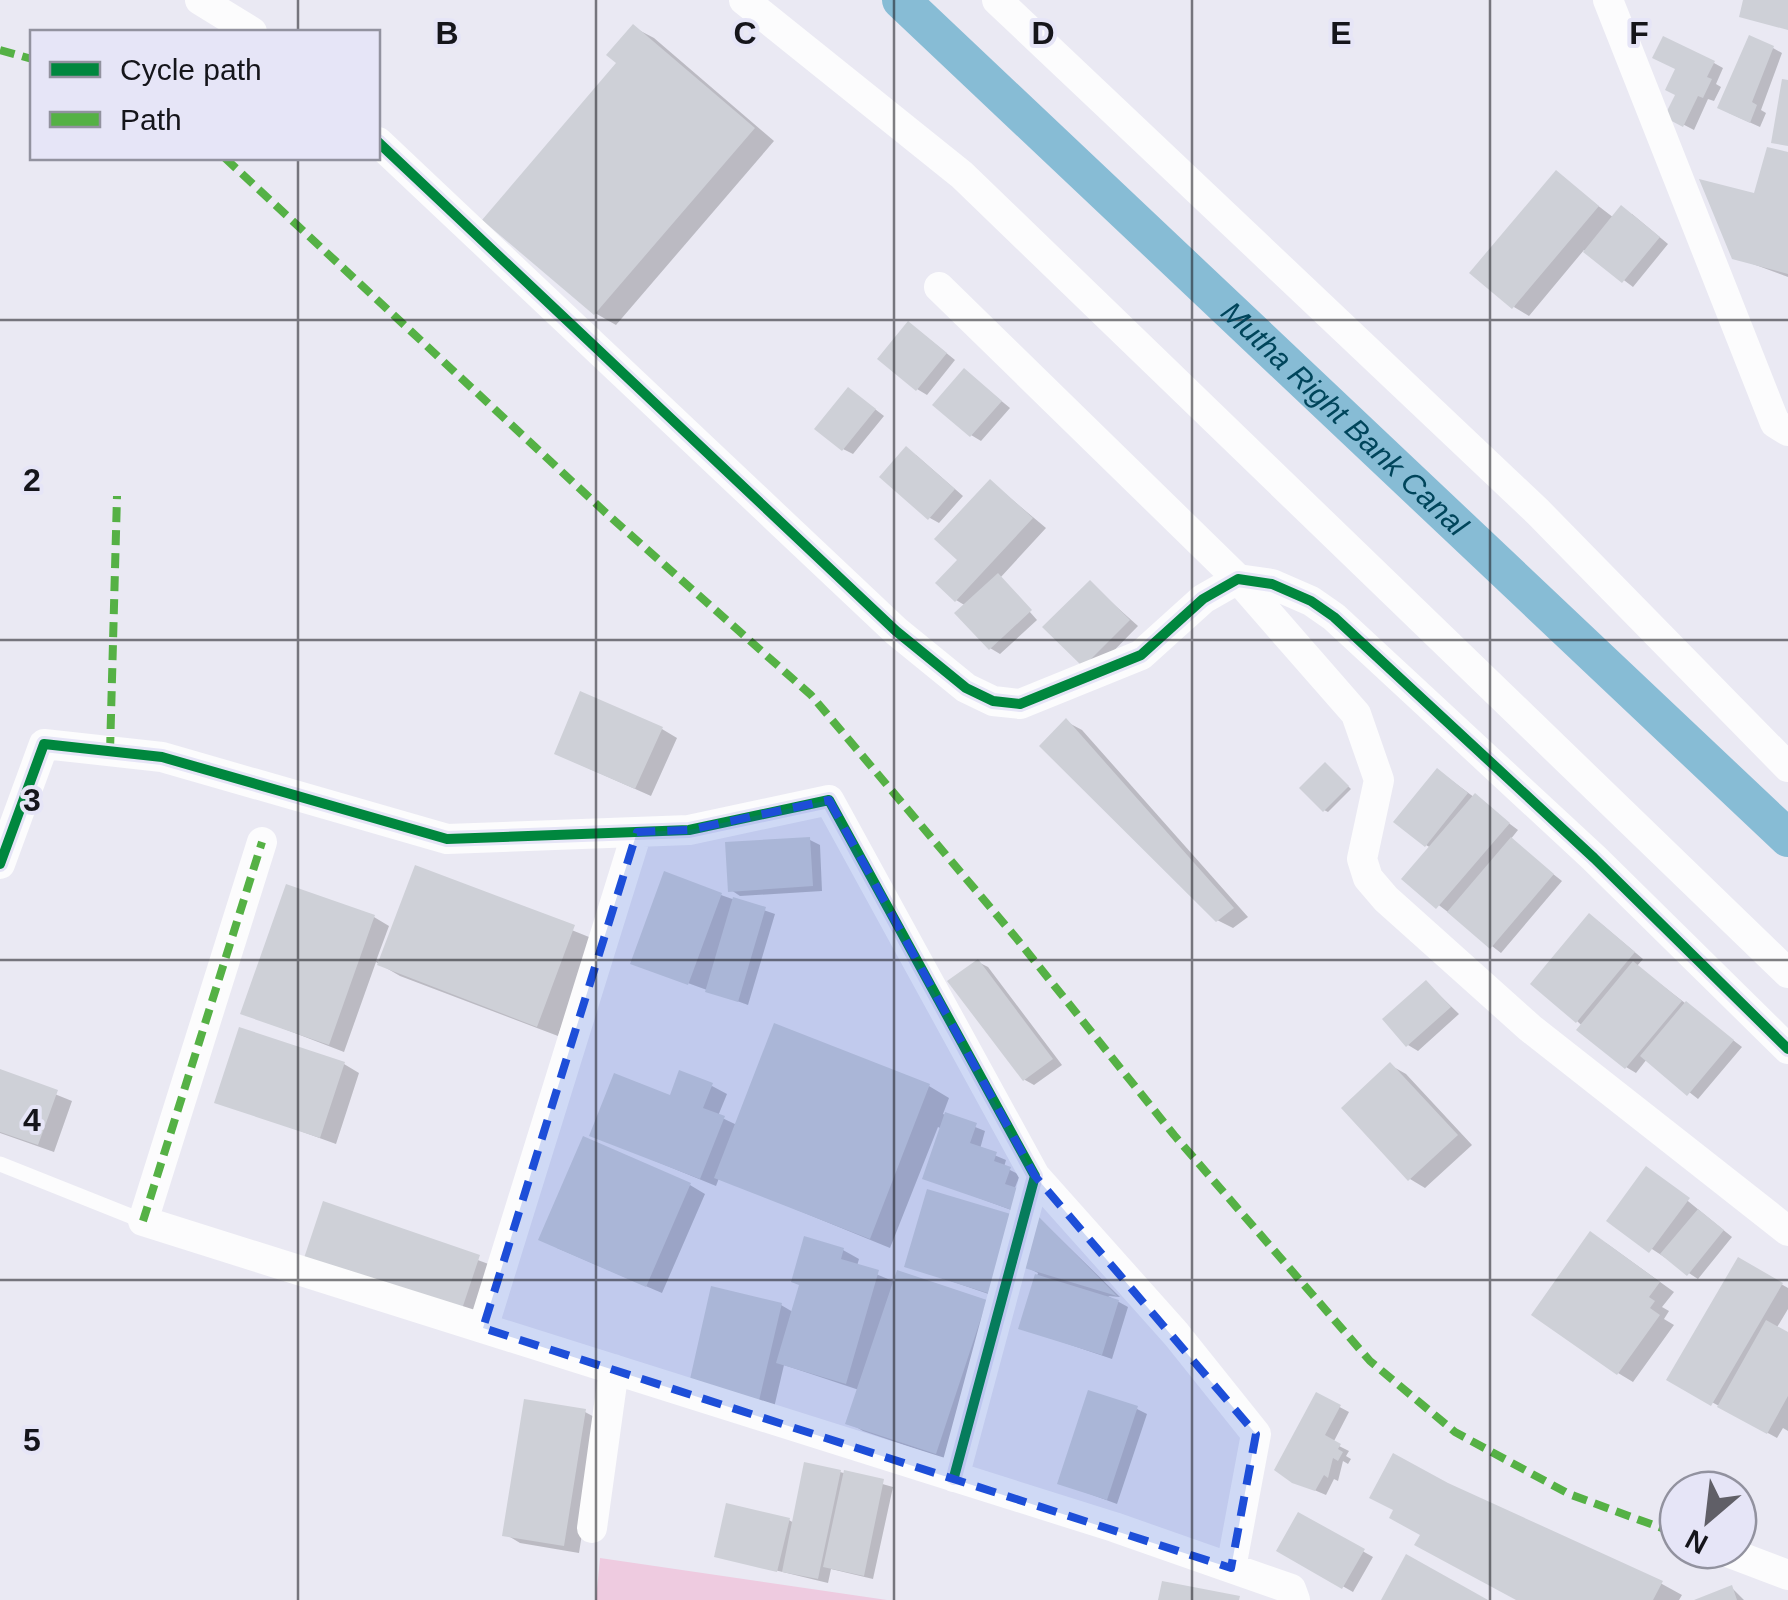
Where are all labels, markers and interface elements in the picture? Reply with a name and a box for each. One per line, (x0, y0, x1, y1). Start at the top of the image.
text: B (435, 15, 459, 51)
text: C (733, 15, 757, 51)
text: D (1031, 15, 1055, 51)
text: E (1330, 15, 1352, 51)
text: F (1629, 15, 1649, 51)
legend (30, 30, 380, 160)
text: Cycle path (120, 53, 262, 86)
text: Path (120, 103, 182, 136)
water label: Mutha Right Bank Canal (1215, 295, 1475, 543)
text: 2 (23, 462, 41, 498)
text: 3 (23, 782, 41, 818)
text: 4 (23, 1102, 41, 1138)
text: 5 (23, 1422, 41, 1458)
north arrow (1658, 1470, 1758, 1570)
text: N (1680, 1523, 1713, 1560)

